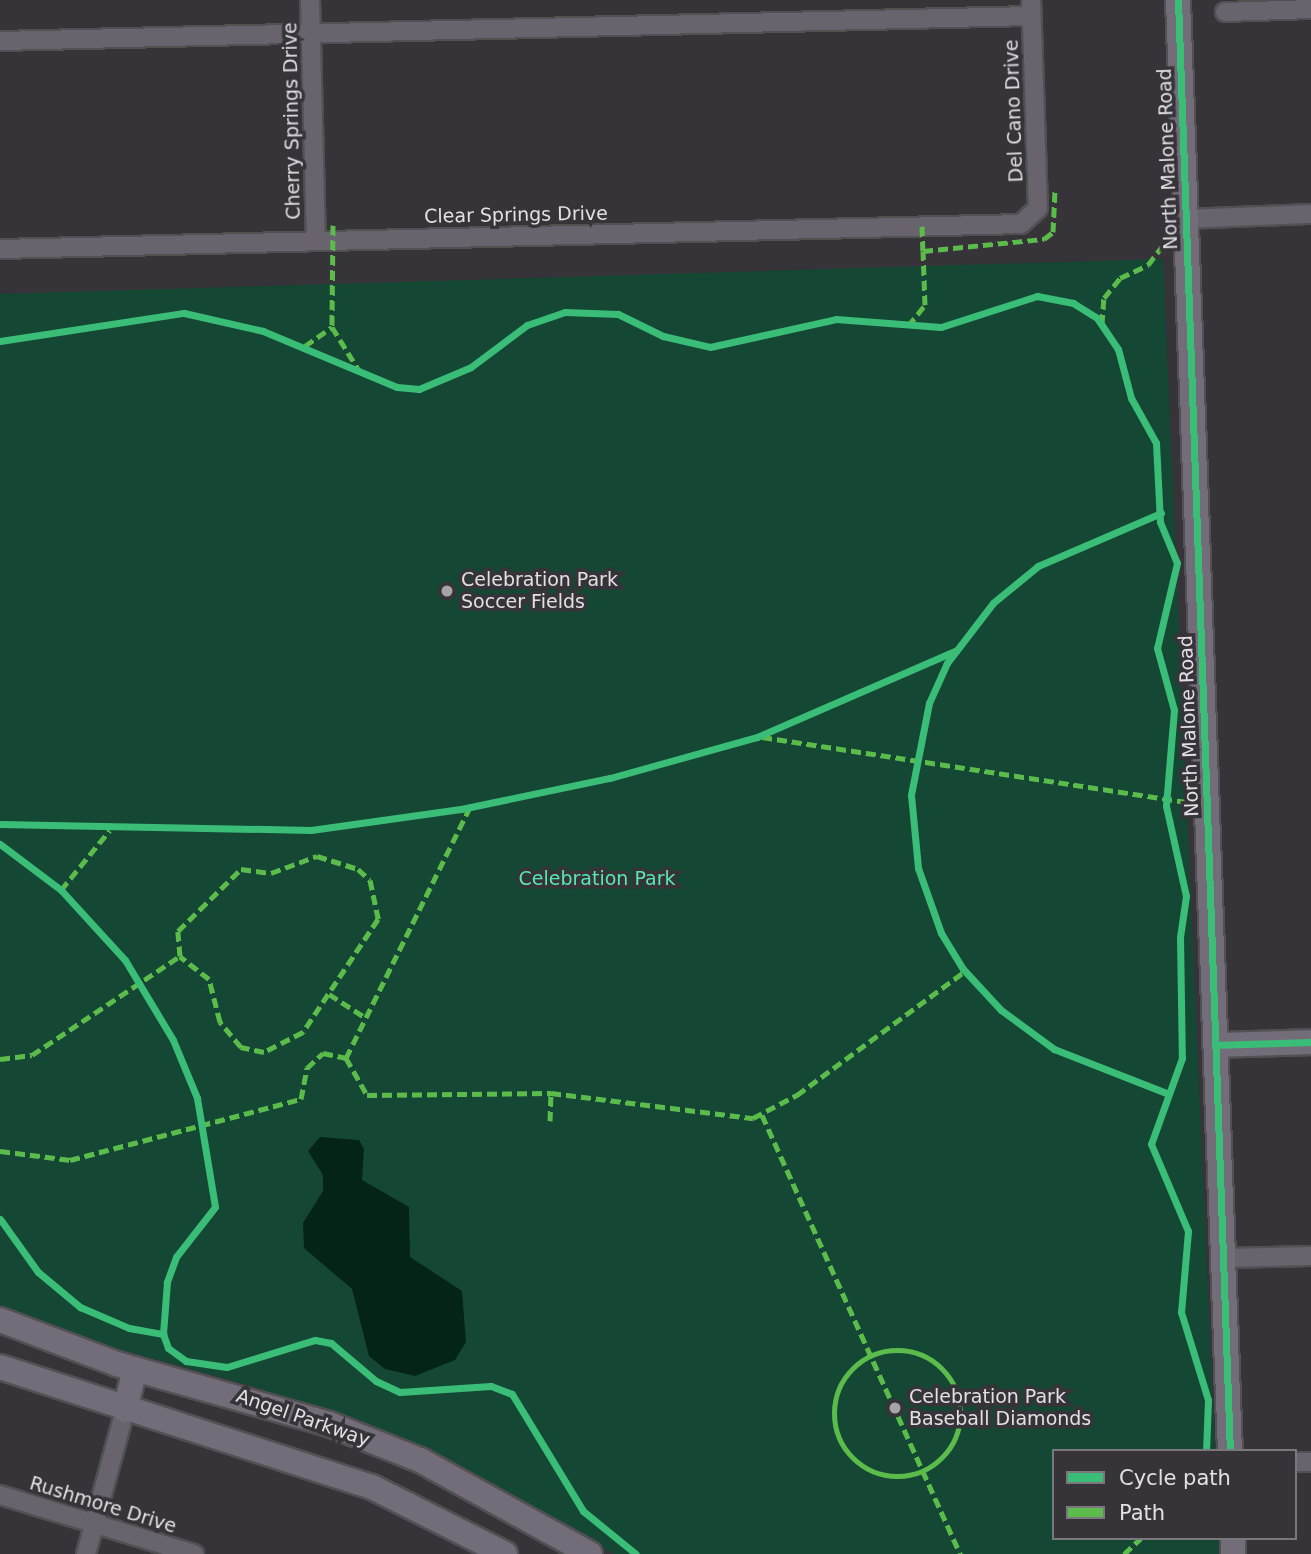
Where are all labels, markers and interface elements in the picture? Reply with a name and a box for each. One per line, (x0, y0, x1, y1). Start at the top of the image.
street label: Cherry Springs Drive (279, 22, 305, 220)
street label: Del Cano Drive (1000, 39, 1028, 183)
street label: North Malone Road (1153, 68, 1183, 250)
street label: Clear Springs Drive (424, 202, 608, 228)
place label: Celebration Park Soccer Fields (461, 569, 618, 613)
marker: Celebration Park Soccer Fields (439, 583, 455, 599)
street label: North Malone Road (1174, 635, 1204, 817)
park label: Celebration Park (519, 868, 675, 890)
street label: Angel Parkway (233, 1384, 373, 1452)
place label: Celebration Park Baseball Diamonds (909, 1386, 1091, 1430)
marker: Celebration Park Baseball Diamonds (887, 1400, 903, 1416)
legend (1052, 1449, 1297, 1540)
text: Cycle path (1119, 1466, 1231, 1490)
street label: Rushmore Drive (27, 1472, 179, 1538)
text: Path (1119, 1501, 1165, 1525)

